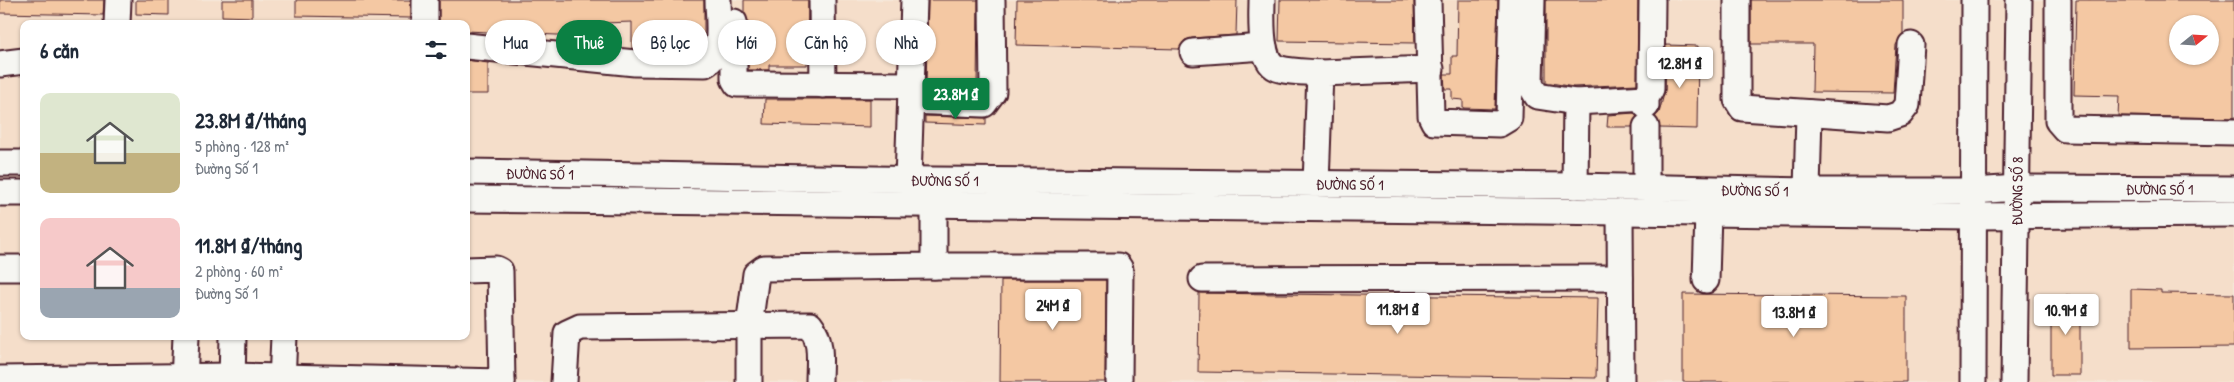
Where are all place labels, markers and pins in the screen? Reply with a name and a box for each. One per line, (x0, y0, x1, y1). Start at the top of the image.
pin: 12.8M ₫ (1634, 46, 1726, 89)
pin: 23.8M ₫ (910, 78, 1002, 120)
pin: 24M ₫ (1018, 288, 1088, 331)
pin: 11.8M ₫ (1352, 292, 1444, 335)
pin: 10.9M ₫ (2020, 294, 2112, 336)
pin: 13.8M ₫ (1748, 296, 1840, 338)

